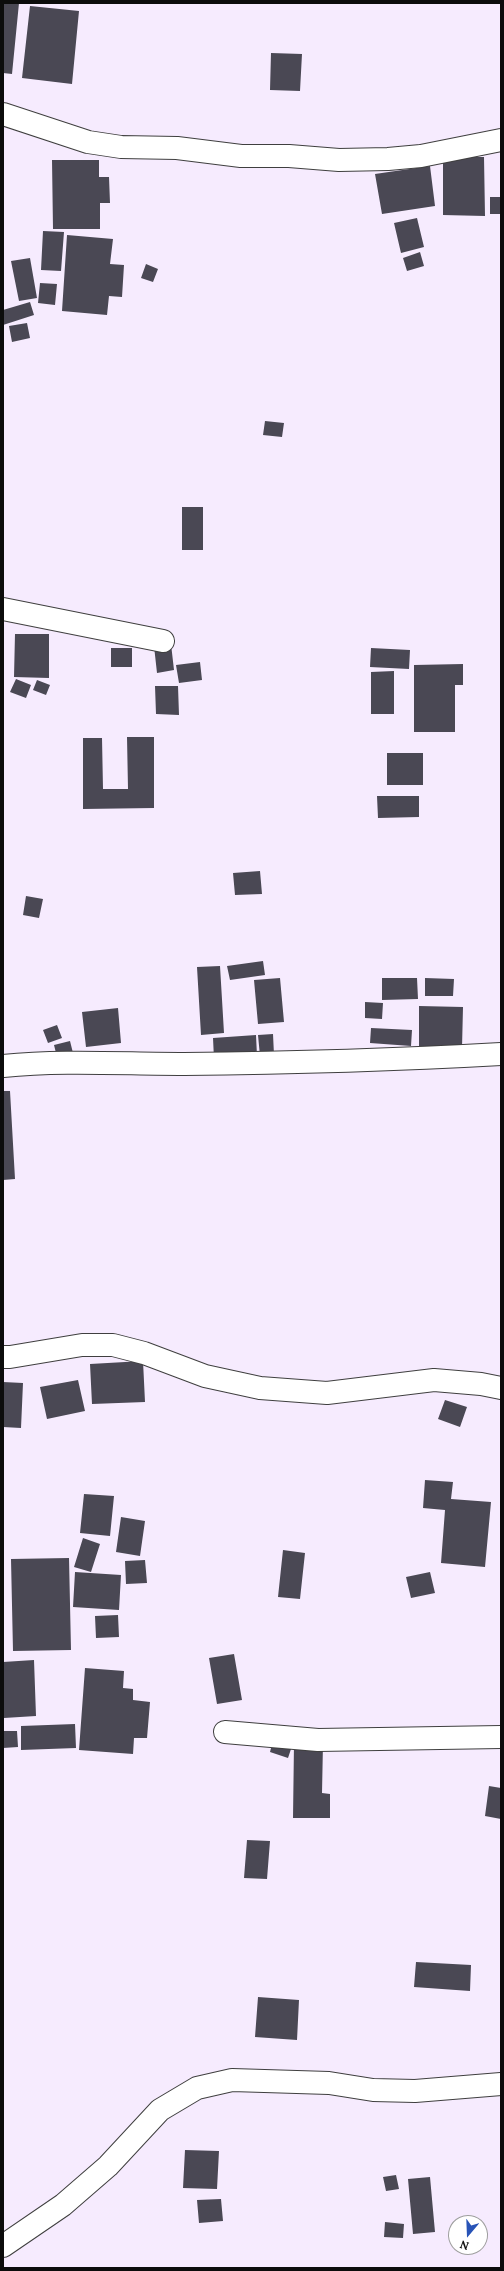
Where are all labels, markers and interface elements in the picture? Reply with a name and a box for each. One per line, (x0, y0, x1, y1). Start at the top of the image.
north arrow (448, 2215, 488, 2255)
text: N (458, 2237, 471, 2253)

